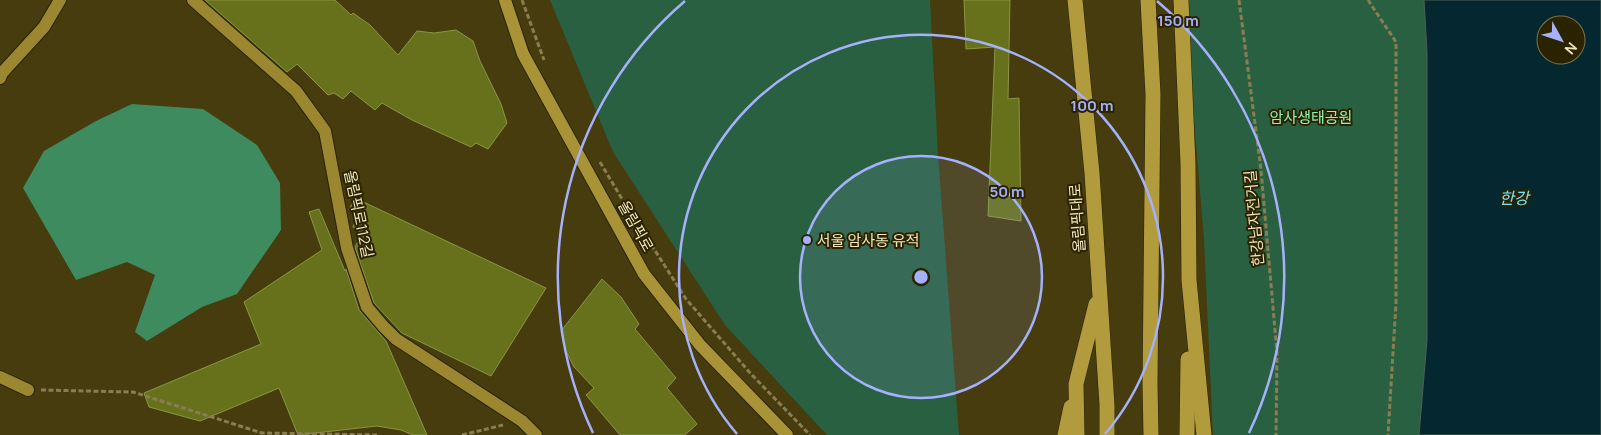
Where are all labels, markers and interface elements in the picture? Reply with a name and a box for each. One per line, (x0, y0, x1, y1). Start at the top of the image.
text: 150 m (1157, 10, 1199, 31)
north arrow (1536, 15, 1586, 65)
text: N (1561, 39, 1582, 59)
text: 100 m (1071, 95, 1113, 116)
park label: 암사생태공원 (1270, 107, 1352, 128)
street label: 올림픽로112길 (339, 168, 379, 260)
street label: 한강남자전거길 (1239, 169, 1269, 267)
text: 50 m (989, 181, 1025, 202)
street label: 올림픽대로 (1064, 183, 1090, 253)
water label: 한강 (1499, 187, 1531, 209)
street label: 올림픽로 (613, 197, 659, 255)
place label: 서울 암사동 유적 (817, 230, 920, 251)
marker: 서울 암사동 유적 (801, 234, 813, 246)
centre of rings (912, 268, 930, 286)

